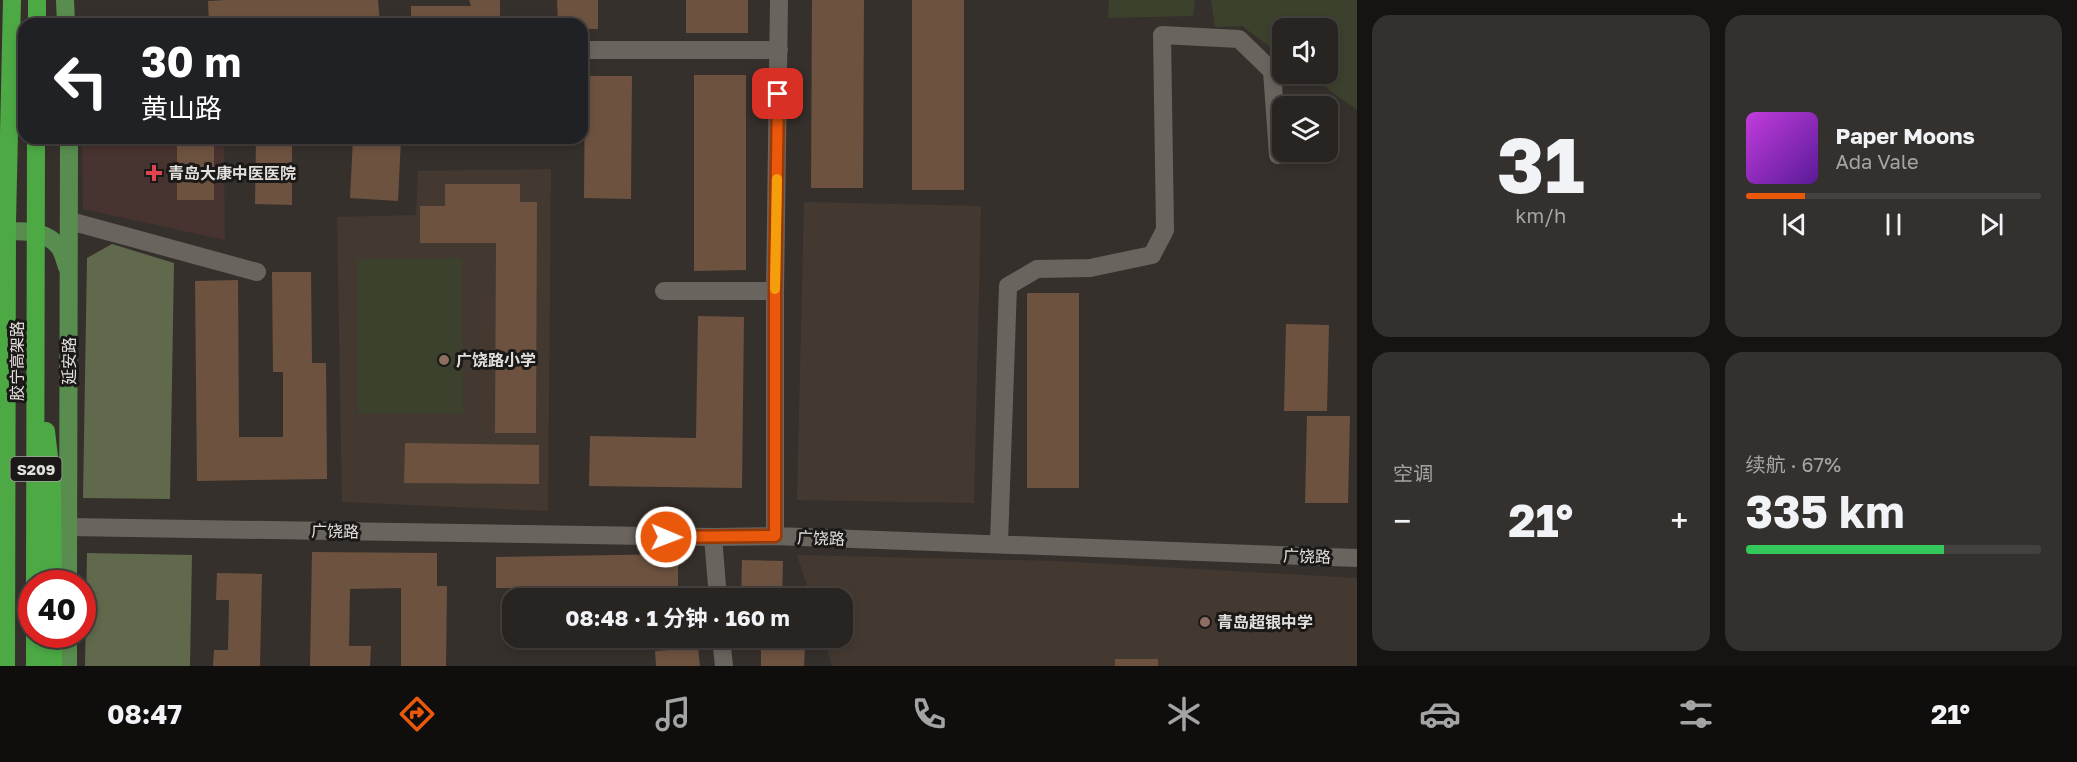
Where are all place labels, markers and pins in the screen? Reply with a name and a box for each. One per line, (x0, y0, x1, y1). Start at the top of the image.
pin (752, 68, 803, 119)
place label: 青岛大康中医医院 (168, 163, 296, 183)
marker: 青岛大康中医医院 (145, 164, 163, 182)
place label: 广饶路小学 (456, 350, 536, 370)
marker: 广饶路小学 (437, 353, 451, 367)
place label: 青岛超银中学 (1217, 612, 1313, 632)
marker: 青岛超银中学 (1198, 615, 1212, 629)

